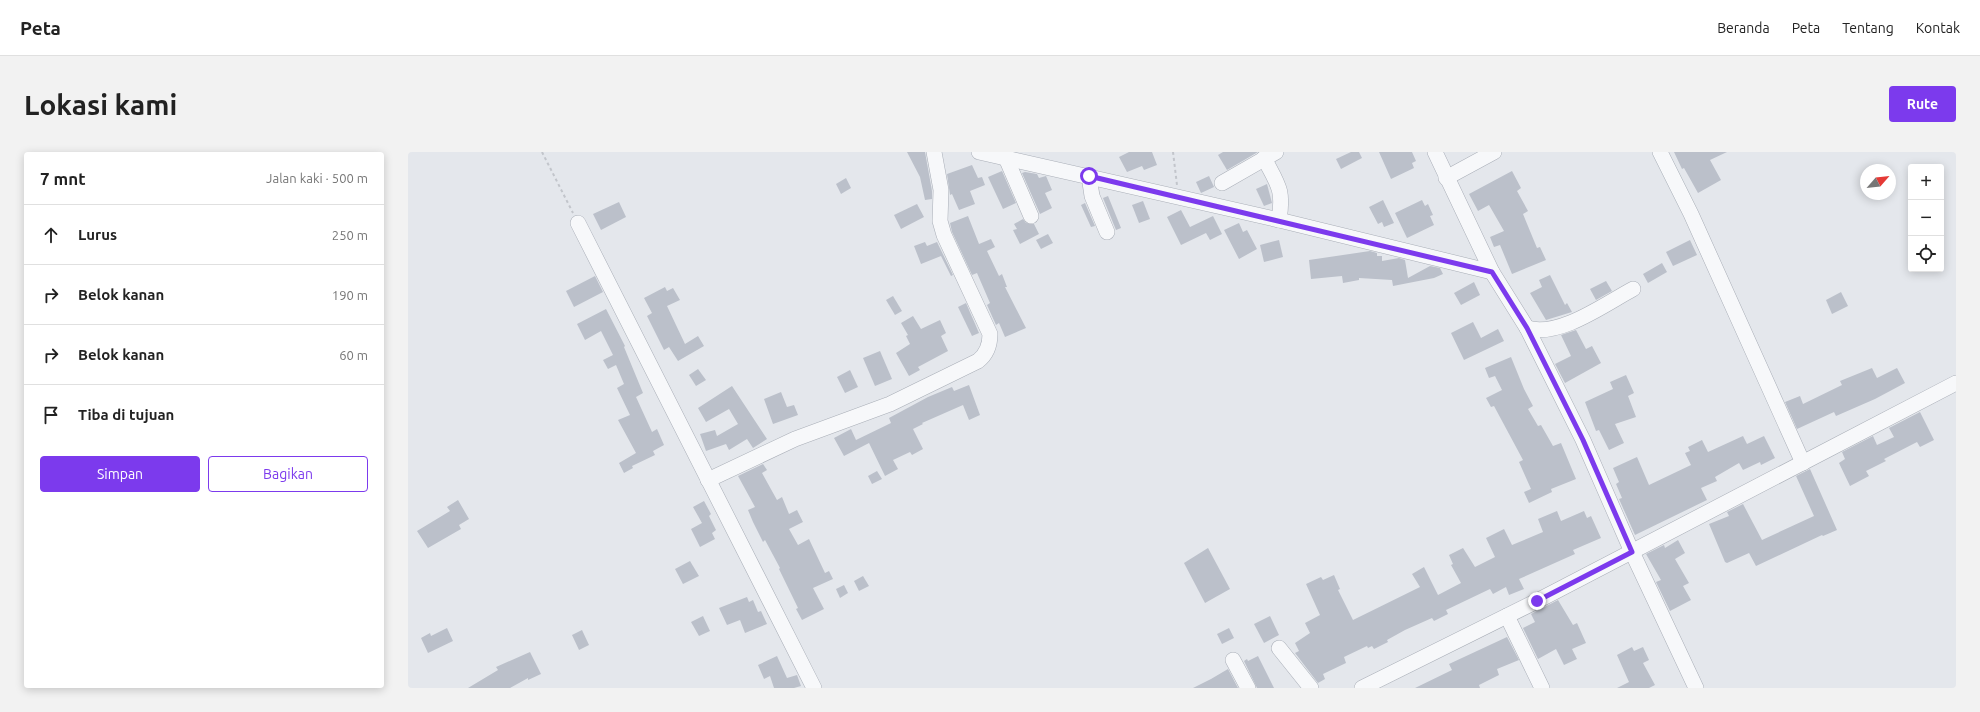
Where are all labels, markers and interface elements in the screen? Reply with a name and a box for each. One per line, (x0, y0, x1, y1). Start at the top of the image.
text: Peta (20, 17, 61, 39)
text: Beranda (1717, 20, 1770, 36)
text: Peta (1792, 20, 1820, 36)
text: Tentang (1842, 20, 1894, 36)
text: Kontak (1916, 20, 1960, 36)
button: Rute (1889, 86, 1956, 122)
text: Lokasi kami (24, 89, 177, 120)
north arrow (1860, 164, 1896, 200)
map controls (1908, 164, 1944, 272)
button: + (1908, 164, 1944, 200)
route start (1080, 167, 1098, 185)
text: 7 mnt (40, 169, 86, 188)
text: Jalan kaki · 500 m (266, 171, 368, 185)
button: − (1908, 200, 1944, 236)
icon: ahead (40, 224, 62, 246)
text: Lurus (78, 226, 117, 243)
text: 250 m (332, 228, 368, 242)
button: locate (1908, 236, 1944, 272)
icon: right (40, 284, 62, 306)
text: Belok kanan (78, 286, 164, 303)
text: 190 m (332, 288, 368, 302)
icon: right (40, 344, 62, 366)
text: Belok kanan (78, 346, 164, 363)
text: 60 m (339, 348, 368, 362)
icon: arrive (40, 404, 62, 426)
text: Tiba di tujuan (78, 406, 174, 423)
button: Simpan (40, 456, 200, 492)
button: Bagikan (208, 456, 368, 492)
route end (1528, 592, 1546, 610)

